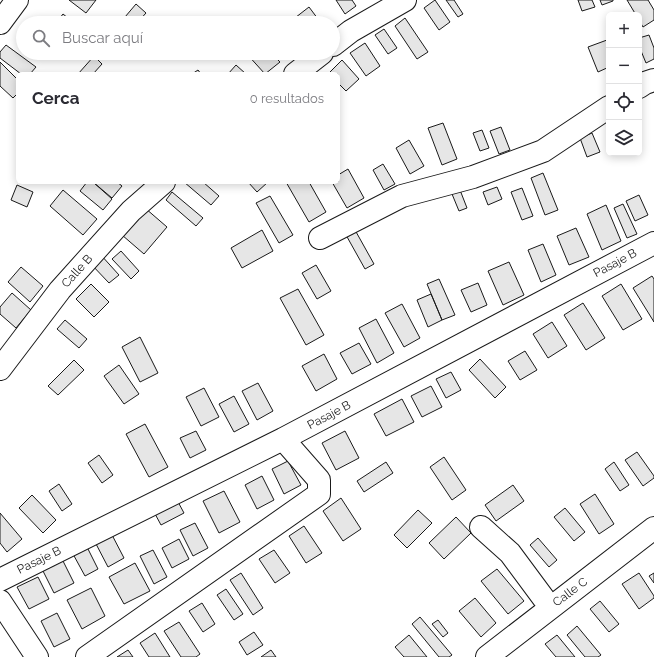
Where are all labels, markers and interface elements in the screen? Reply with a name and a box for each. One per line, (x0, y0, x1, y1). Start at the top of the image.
map controls (606, 12, 642, 156)
button: + (606, 12, 642, 48)
search box (16, 16, 340, 60)
icon: search (30, 27, 52, 49)
text: Buscar aquí (62, 29, 143, 47)
button: − (606, 48, 642, 84)
button: locate (606, 84, 642, 120)
text: Cerca (32, 88, 80, 108)
text: 0 resultados (250, 91, 324, 106)
button: layers (606, 120, 642, 156)
street label: Pasaje B (591, 246, 639, 280)
street label: Calle B (59, 252, 95, 290)
street label: Pasaje B (305, 398, 353, 432)
street label: Pasaje B (15, 543, 63, 577)
street label: Calle C (550, 574, 590, 610)

